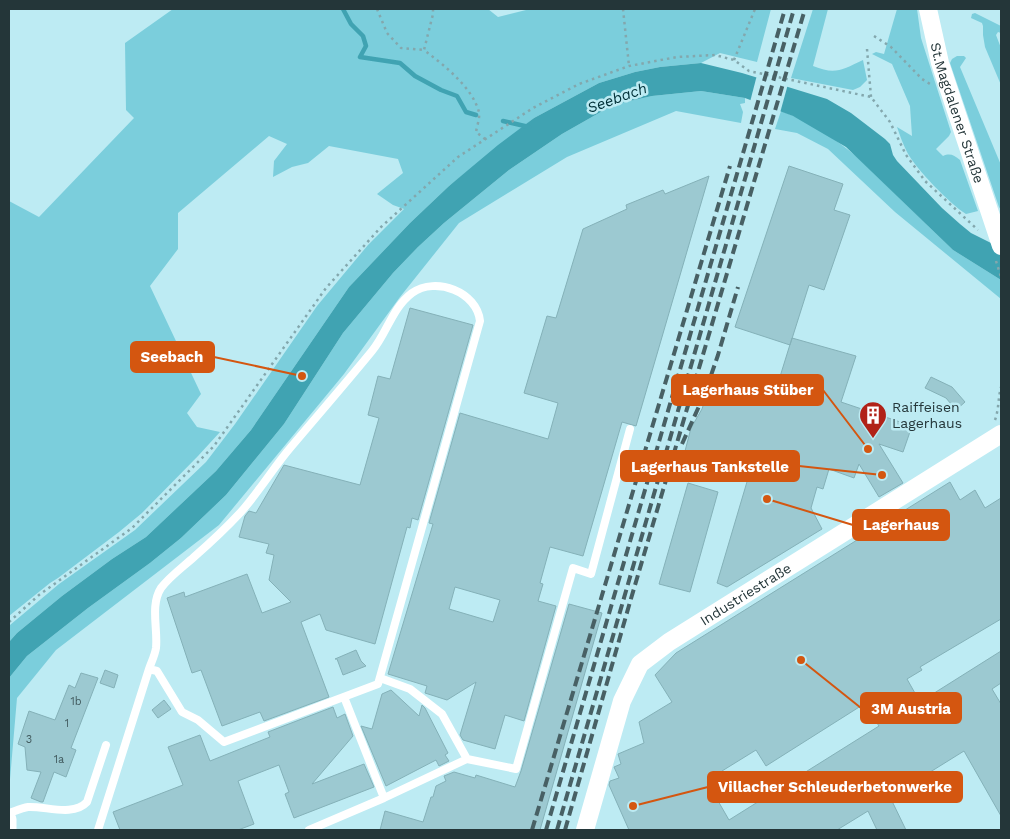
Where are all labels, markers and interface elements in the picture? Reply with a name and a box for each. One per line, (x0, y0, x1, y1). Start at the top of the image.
street label: St.Magdalener Straße (928, 41, 987, 185)
water label: Seebach (585, 79, 649, 117)
callout: Seebach (131, 342, 214, 372)
text: Seebach (141, 348, 203, 366)
callout: Lagerhaus Stüber (672, 375, 823, 405)
text: Lagerhaus Stüber (683, 381, 814, 399)
place label: Raiffeisen Lagerhaus (892, 399, 962, 431)
building icon: Raiffeisen Lagerhaus (858, 400, 888, 439)
callout: Lagerhaus Tankstelle (621, 451, 799, 481)
text: Lagerhaus Tankstelle (631, 458, 789, 476)
callout: Lagerhaus (853, 510, 949, 540)
text: Lagerhaus (863, 516, 939, 534)
street label: Industriestraße (697, 560, 794, 629)
callout: 3M Austria (861, 693, 961, 723)
house number: 1b (70, 695, 82, 708)
text: 3M Austria (871, 700, 951, 718)
house number: 1 (65, 717, 69, 730)
house number: 3 (26, 733, 32, 746)
house number: 1a (54, 753, 64, 766)
callout: Villacher Schleuderbetonwerke (708, 772, 962, 802)
text: Villacher Schleuderbetonwerke (718, 778, 952, 796)

